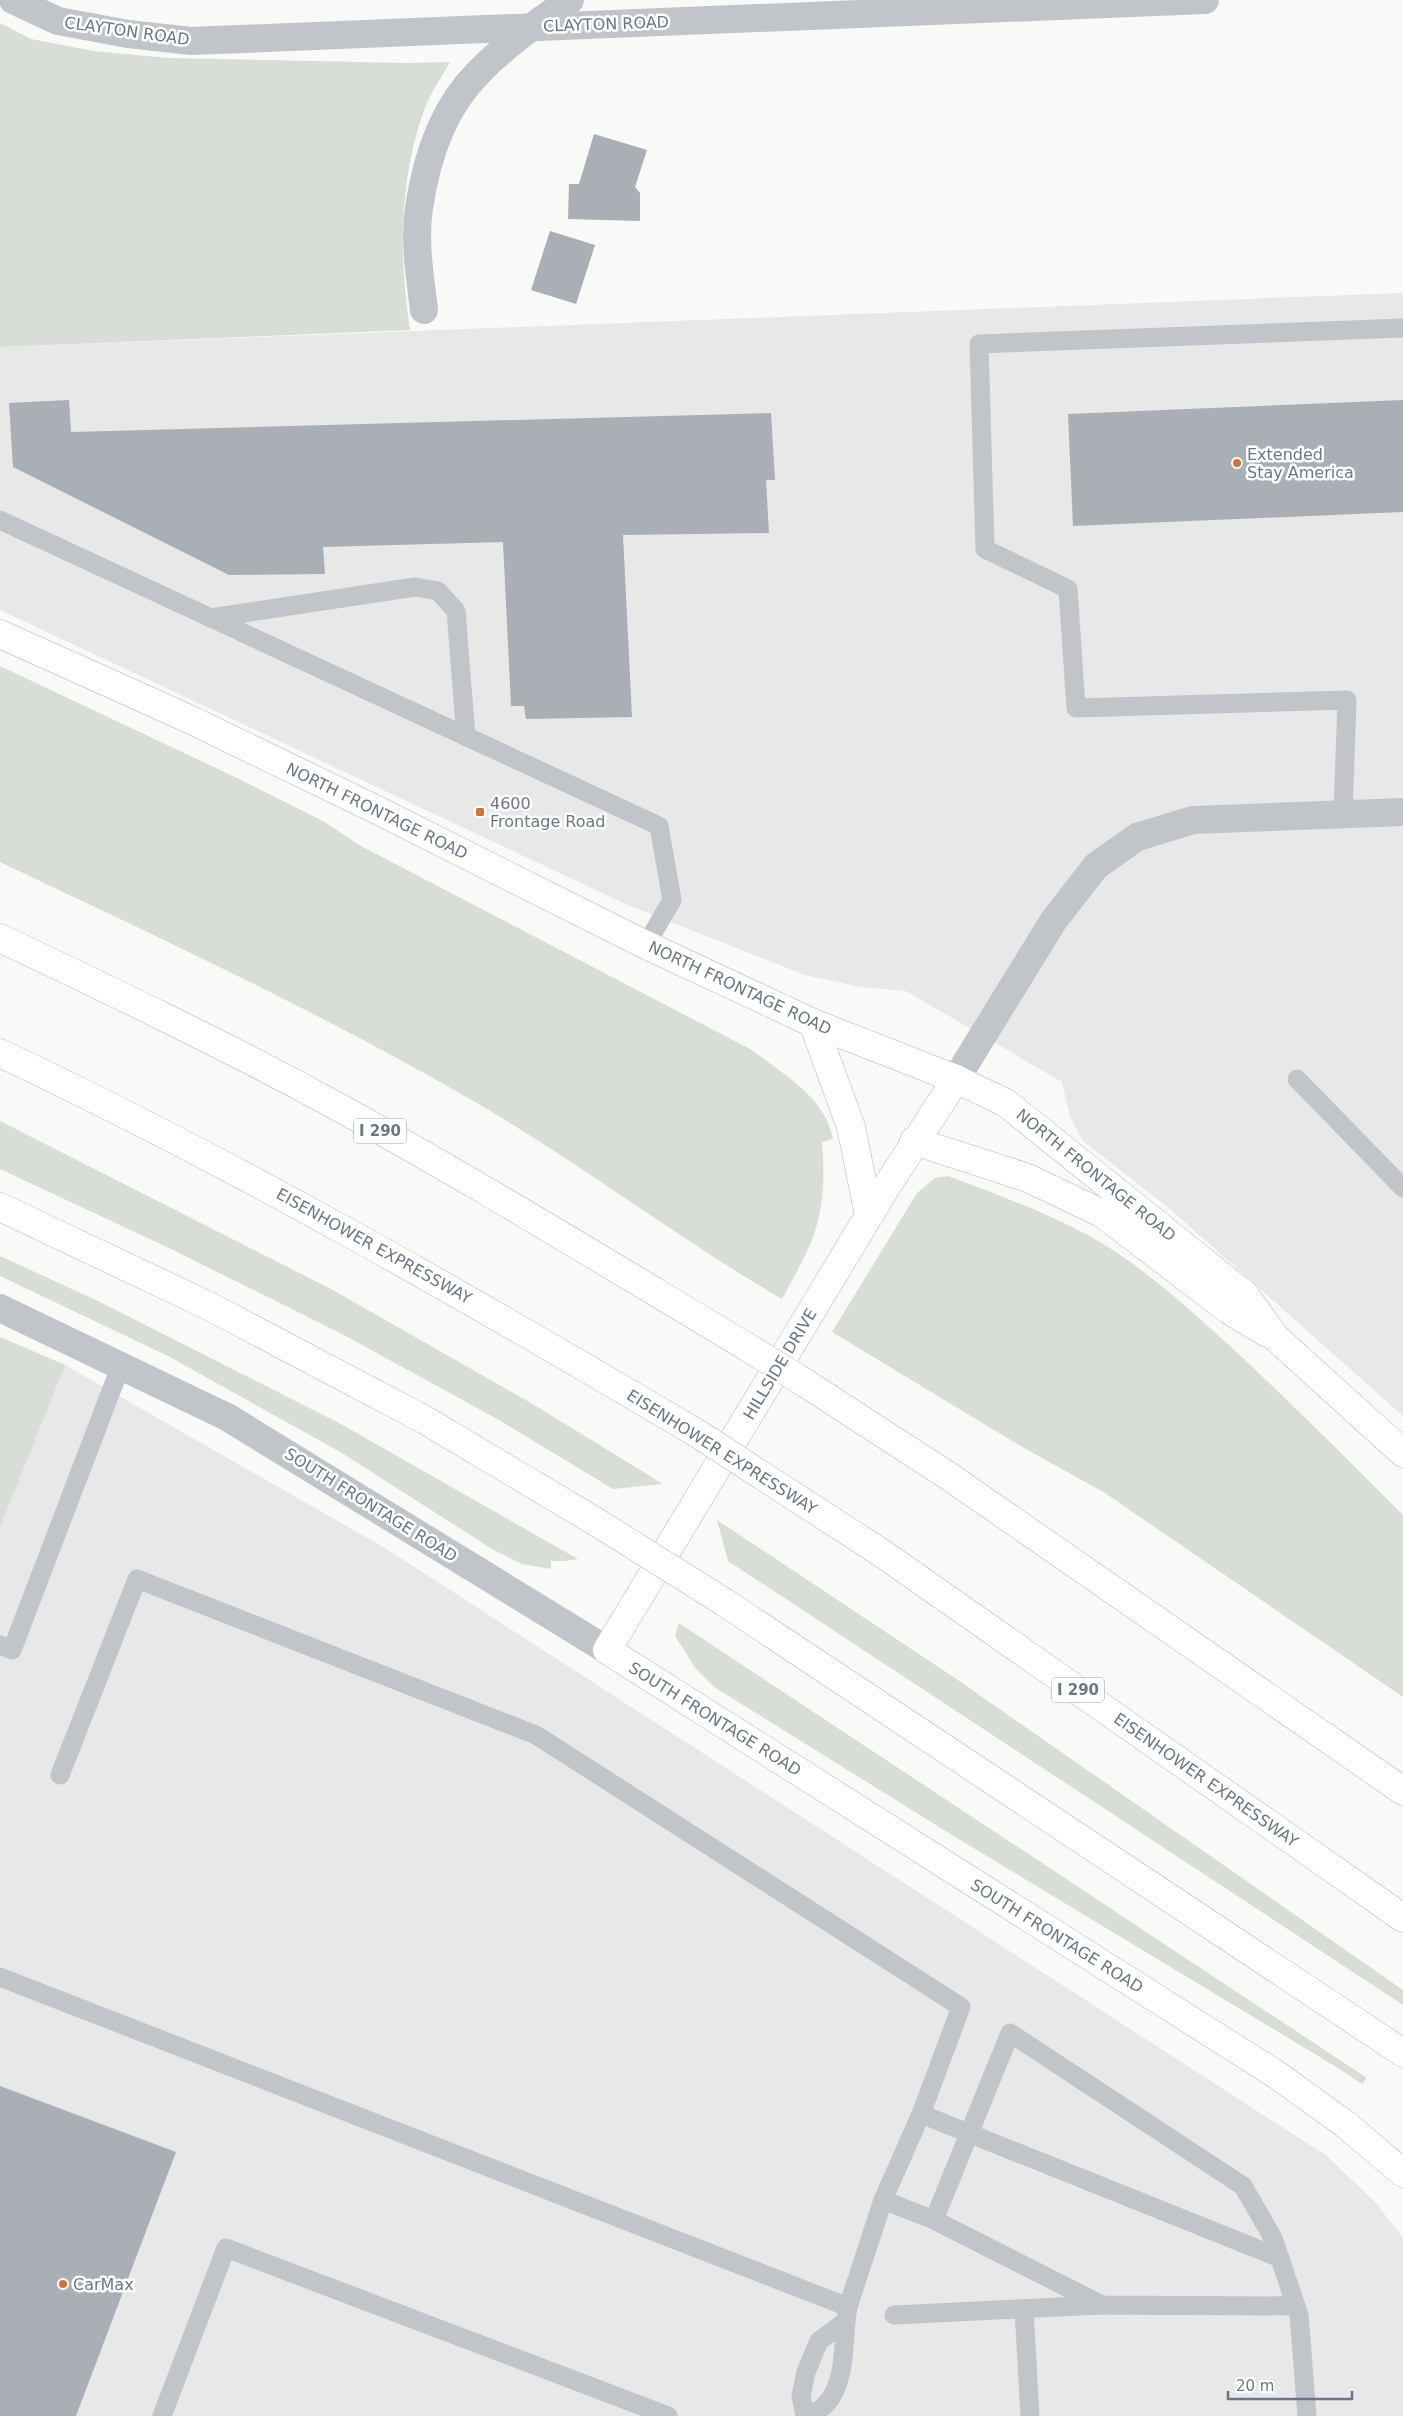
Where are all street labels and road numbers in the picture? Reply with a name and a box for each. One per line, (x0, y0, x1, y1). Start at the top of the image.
street label: CLAYTON ROAD (543, 12, 669, 36)
street label: CLAYTON ROAD (63, 13, 191, 49)
street label: NORTH FRONTAGE ROAD (283, 759, 471, 863)
street label: NORTH FRONTAGE ROAD (645, 937, 835, 1039)
street label: NORTH FRONTAGE ROAD (1012, 1105, 1180, 1245)
road number: I 290 (354, 1118, 406, 1144)
street label: EISENHOWER EXPRESSWAY (273, 1184, 475, 1308)
street label: HILLSIDE DRIVE (739, 1305, 821, 1423)
street label: EISENHOWER EXPRESSWAY (623, 1386, 821, 1519)
street label: SOUTH FRONTAGE ROAD (281, 1444, 461, 1566)
street label: SOUTH FRONTAGE ROAD (625, 1658, 805, 1780)
road number: I 290 (1052, 1678, 1104, 1702)
street label: EISENHOWER EXPRESSWAY (1110, 1709, 1302, 1851)
street label: SOUTH FRONTAGE ROAD (967, 1875, 1147, 1997)

